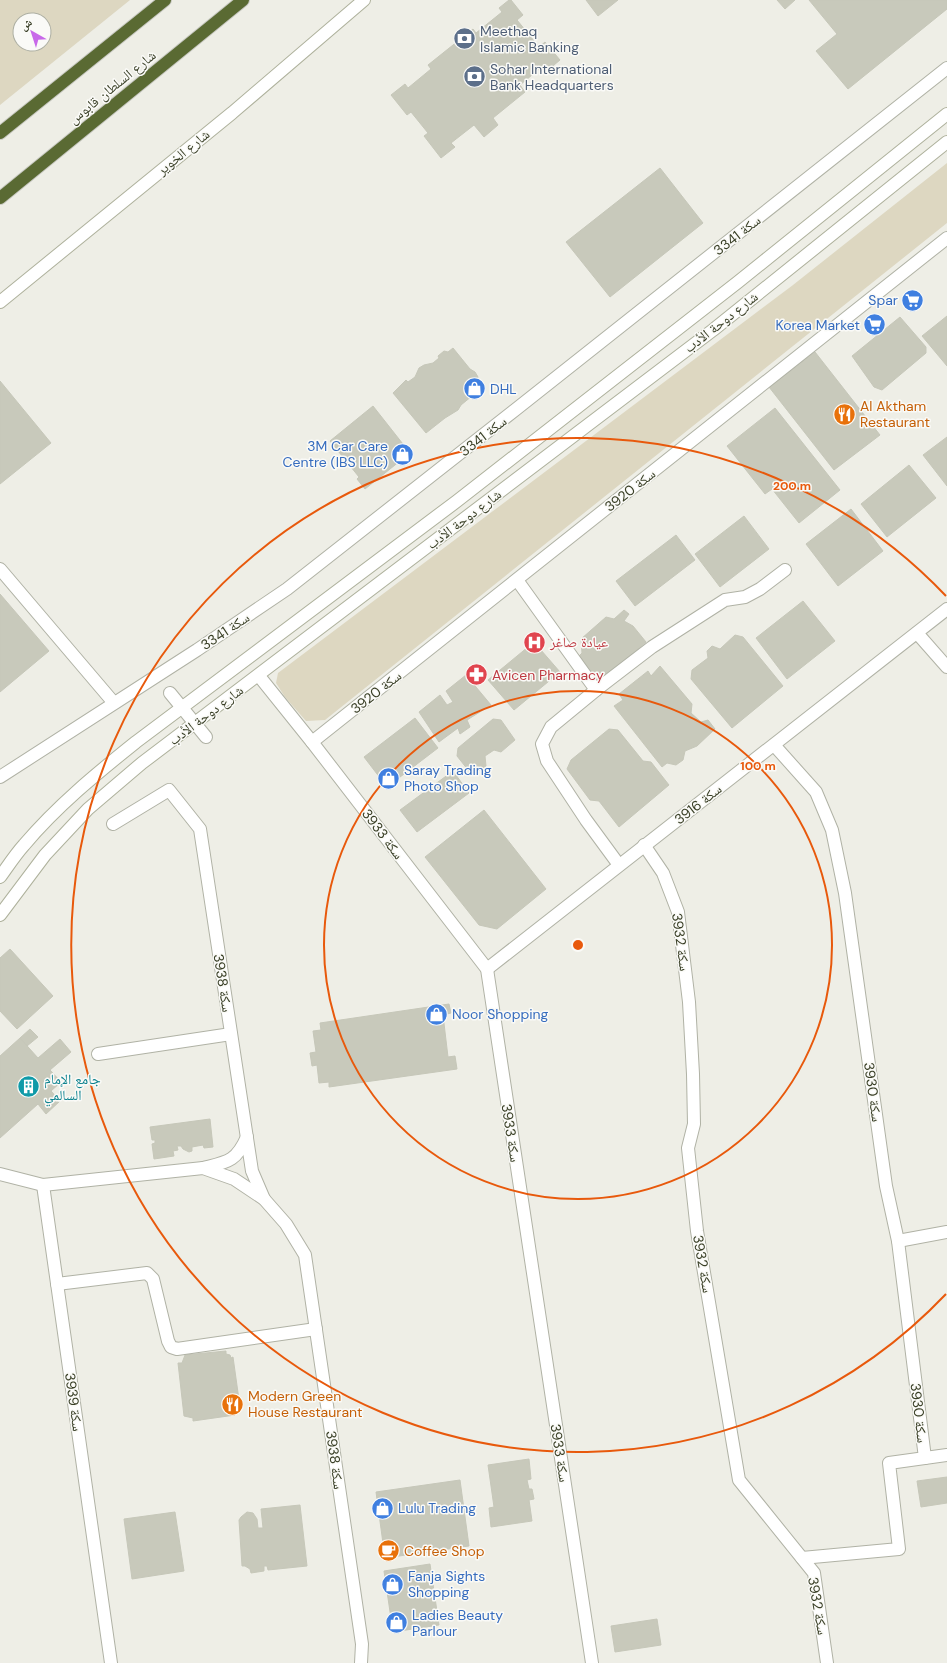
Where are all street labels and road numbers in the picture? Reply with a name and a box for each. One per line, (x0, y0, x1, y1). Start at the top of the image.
street label: شارع السلطان قابوس (65, 46, 160, 129)
street label: شارع الخوير (152, 125, 214, 180)
street label: سكة 3341 (710, 211, 764, 259)
street label: شارع دوحة الأدب (680, 288, 762, 357)
street label: سكة 3341 (456, 412, 510, 460)
street label: سكة 3920 (601, 465, 659, 515)
street label: شارع دوحة الأدب (423, 485, 505, 554)
street label: سكة 3341 (197, 608, 253, 654)
street label: سكة 3920 (347, 667, 405, 717)
street label: شارع دوحة الأدب (165, 681, 247, 750)
street label: سكة 3916 (671, 780, 725, 828)
street label: سكة 3933 (358, 805, 408, 863)
street label: سكة 3932 (668, 912, 694, 972)
street label: سكة 3938 (210, 952, 236, 1014)
street label: سكة 3930 (860, 1061, 886, 1123)
street label: سكة 3933 (498, 1103, 524, 1163)
street label: سكة 3932 (689, 1234, 717, 1294)
street label: سكة 3939 (61, 1372, 87, 1432)
street label: سكة 3930 (906, 1382, 932, 1444)
street label: سكة 3933 (547, 1423, 573, 1483)
street label: سكة 3938 (322, 1430, 348, 1490)
street label: سكة 3932 (804, 1576, 832, 1636)

